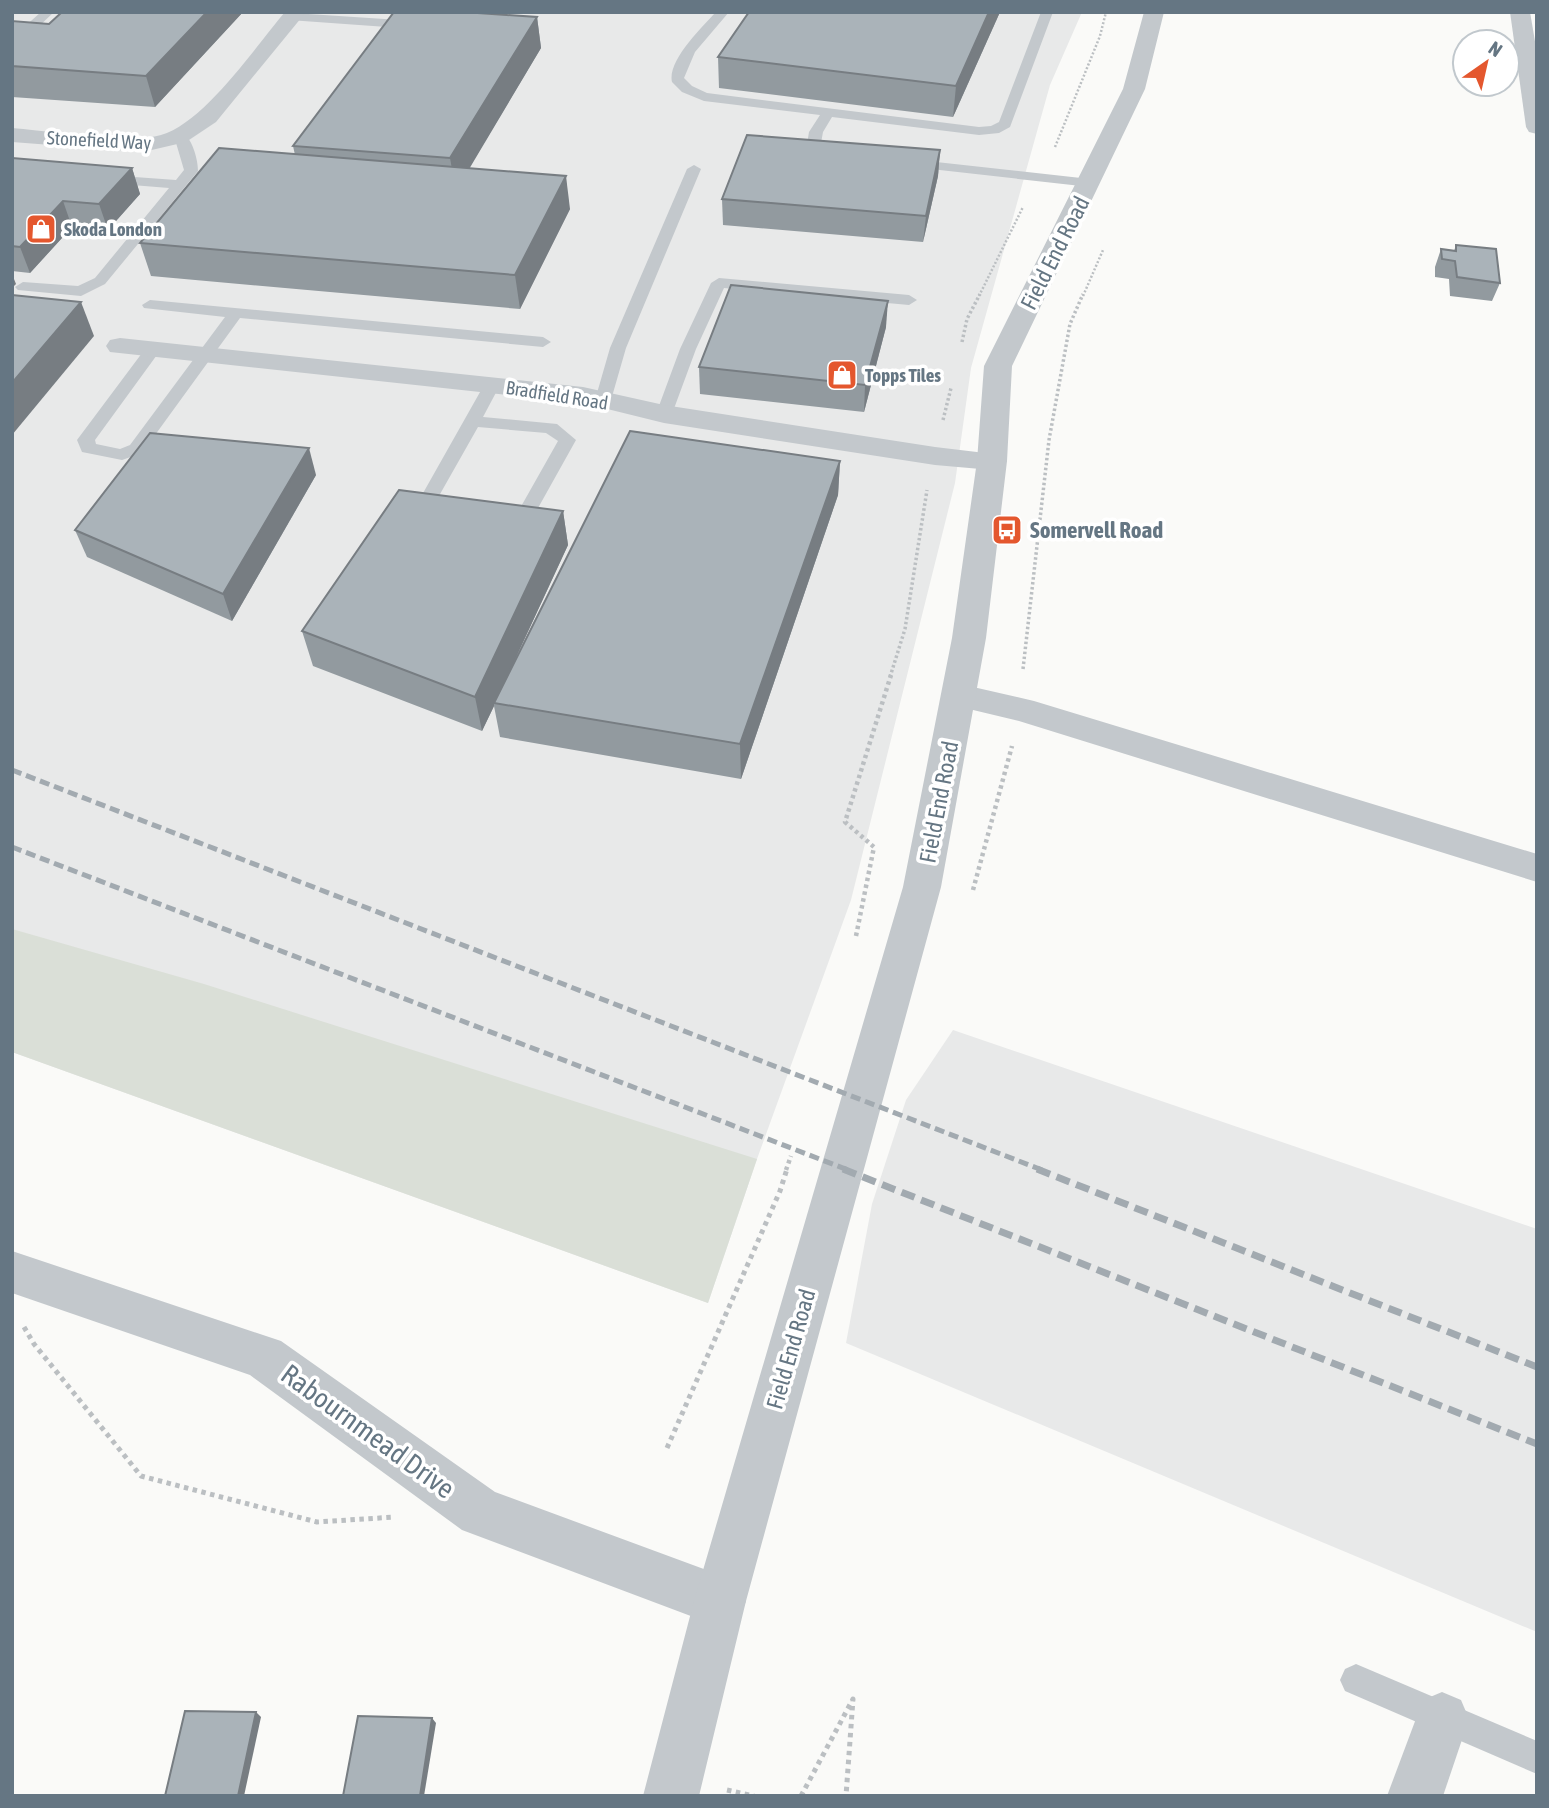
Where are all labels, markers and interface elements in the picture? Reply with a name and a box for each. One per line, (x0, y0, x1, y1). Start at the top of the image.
north arrow (1451, 28, 1521, 98)
text: N (1485, 37, 1506, 61)
street label: Stonefield Way (46, 126, 152, 154)
street label: Field End Road (1015, 192, 1095, 314)
shop icon: Skoda London (24, 212, 58, 246)
place label: Skoda London (64, 218, 162, 240)
shop icon: Topps Tiles (825, 358, 859, 392)
place label: Topps Tiles (865, 364, 941, 386)
street label: Bradfield Road (504, 376, 610, 414)
bus stop icon: Somervell Road (990, 513, 1024, 547)
place label: Somervell Road (1030, 517, 1163, 543)
street label: Field End Road (914, 739, 964, 865)
street label: Field End Road (761, 1286, 821, 1412)
street label: Rabournmead Drive (275, 1357, 461, 1505)

